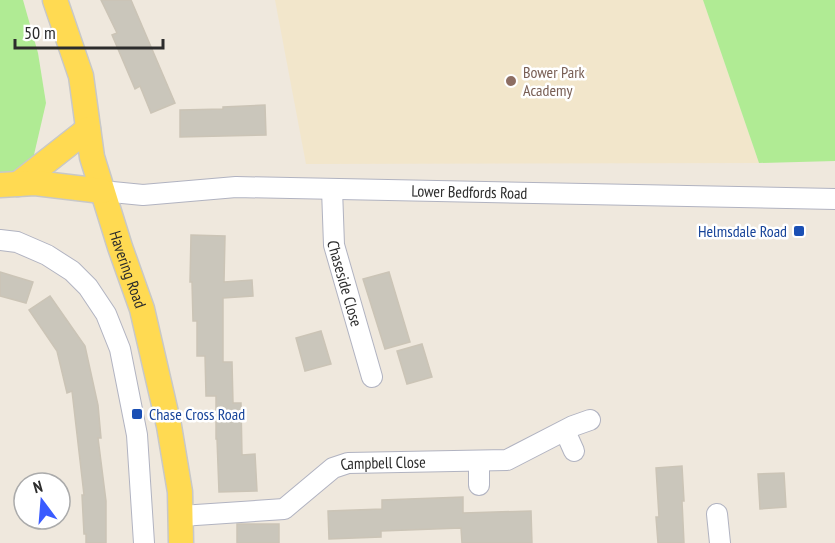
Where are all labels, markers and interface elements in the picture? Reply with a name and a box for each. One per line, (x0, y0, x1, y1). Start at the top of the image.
scale bar (15, 12, 164, 50)
text: 50 m (24, 21, 56, 44)
place label: Bower Park Academy (523, 62, 586, 100)
marker: Bower Park Academy (504, 74, 518, 88)
street label: Lower Bedfords Road (411, 181, 528, 203)
place label: Helmsdale Road (698, 221, 787, 241)
marker: Helmsdale Road (792, 224, 806, 238)
street label: Havering Road (106, 228, 151, 311)
street label: Chaseside Close (324, 240, 367, 329)
place label: Chase Cross Road (149, 404, 245, 424)
marker: Chase Cross Road (130, 407, 144, 421)
street label: Campbell Close (338, 452, 426, 475)
north arrow (12, 471, 72, 531)
text: N (31, 476, 45, 497)

